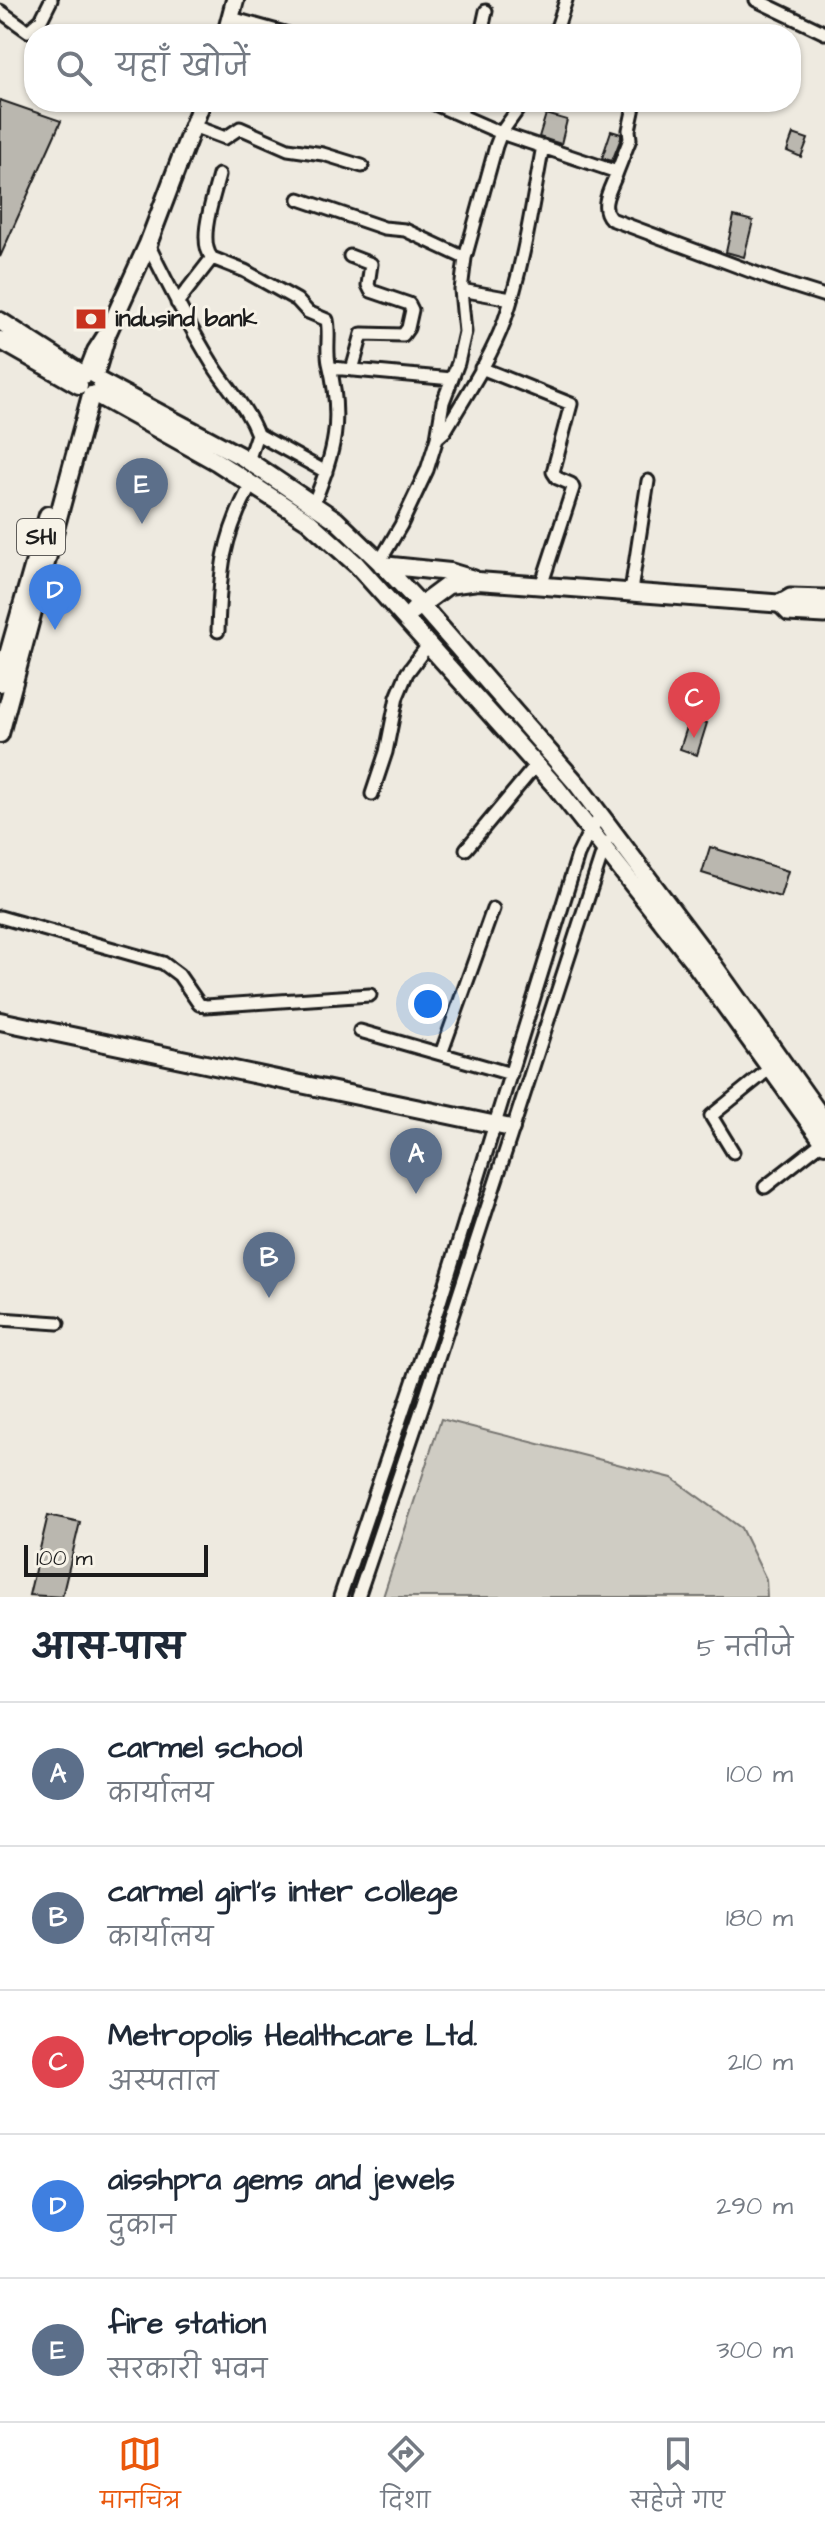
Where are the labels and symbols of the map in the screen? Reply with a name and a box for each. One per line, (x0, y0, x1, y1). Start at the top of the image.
bank icon: indusind bank (74, 302, 108, 336)
place label: indusind bank (115, 302, 257, 336)
pin: E (116, 458, 168, 524)
road number: SH1 (17, 519, 65, 555)
pin: D (29, 564, 81, 630)
pin: C (668, 672, 720, 738)
your location (408, 984, 448, 1024)
pin: A (390, 1128, 442, 1194)
pin: B (243, 1232, 295, 1298)
scale bar (24, 1541, 208, 1577)

